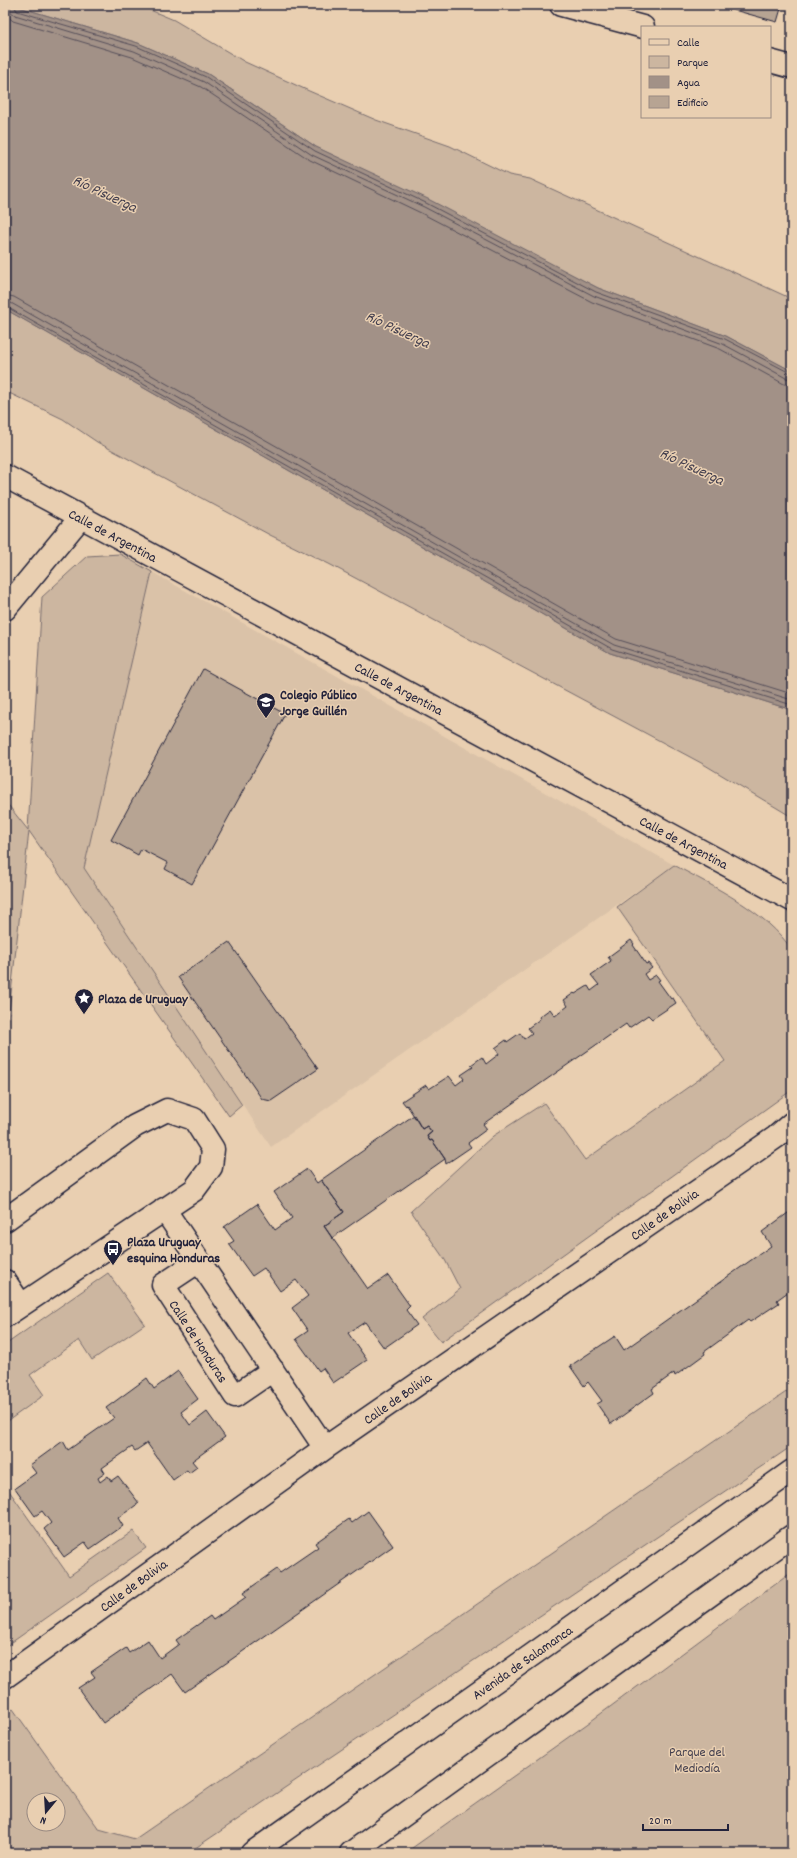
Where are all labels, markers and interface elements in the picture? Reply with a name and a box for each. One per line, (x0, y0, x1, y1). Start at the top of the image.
legend (641, 26, 771, 118)
text: Calle (677, 35, 700, 52)
text: Parque (677, 55, 708, 72)
text: Agua (677, 75, 700, 92)
text: Edificio (677, 95, 708, 112)
water label: Río Pisuerga (69, 170, 141, 220)
water label: Río Pisuerga (362, 306, 434, 356)
water label: Río Pisuerga (656, 443, 728, 493)
street label: Calle de Argentina (64, 505, 160, 569)
street label: Calle de Argentina (350, 658, 446, 722)
place label: Colegio Público Jorge Guillén (280, 686, 357, 722)
school or university icon: Colegio Público Jorge Guillén (255, 691, 277, 719)
street label: Calle de Argentina (635, 812, 731, 876)
place icon: Plaza de Uruguay (73, 987, 95, 1015)
place label: Plaza de Uruguay (98, 990, 189, 1010)
street label: Calle de Bolivia (627, 1184, 704, 1247)
place label: Plaza Uruguay esquina Honduras (127, 1233, 220, 1269)
bus stop icon: Plaza Uruguay esquina Honduras (102, 1238, 124, 1266)
street label: Calle de Honduras (163, 1297, 232, 1388)
street label: Calle de Bolivia (360, 1368, 437, 1431)
street label: Calle de Bolivia (96, 1555, 172, 1618)
street label: Avenida de Salamanca (469, 1621, 578, 1706)
park label: Parque del Mediodía (669, 1743, 726, 1779)
north arrow (26, 1792, 66, 1832)
scale bar (643, 1806, 728, 1832)
text: N (38, 1811, 49, 1828)
text: 20 m (649, 1813, 672, 1830)

